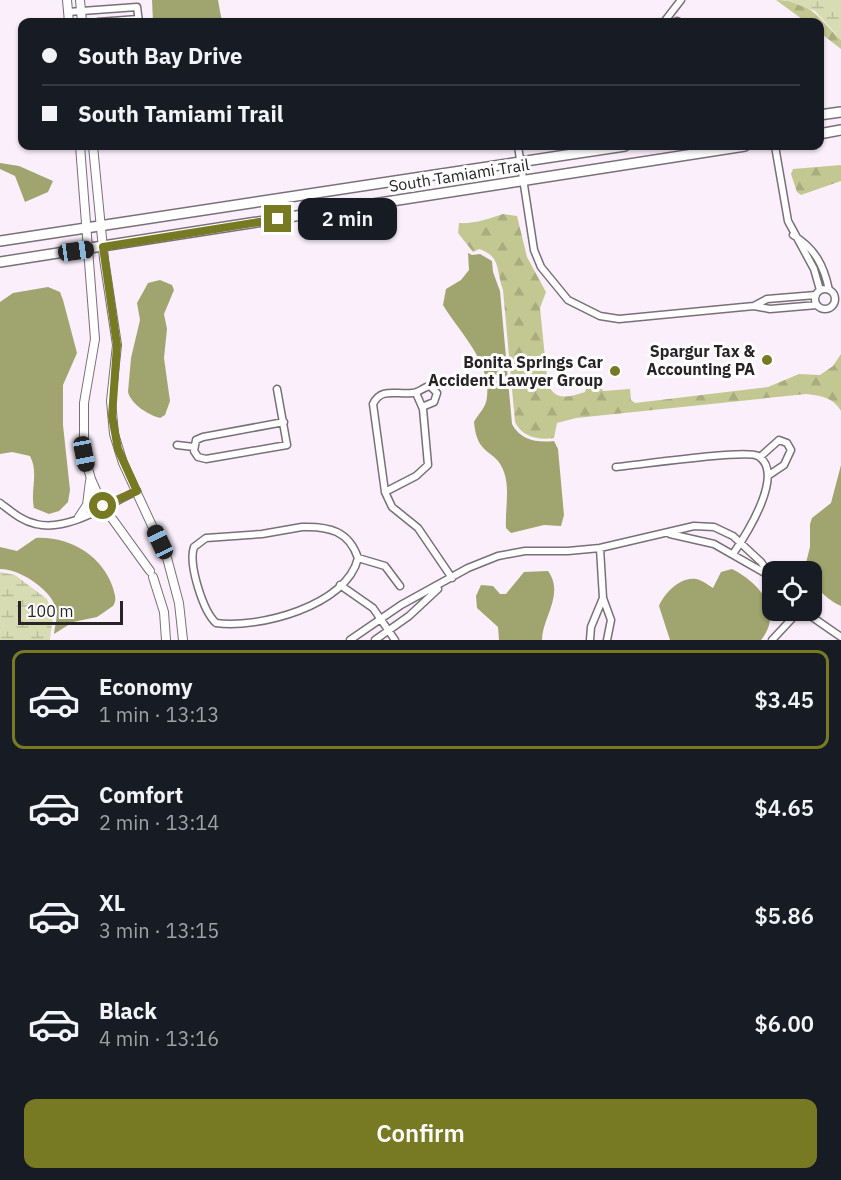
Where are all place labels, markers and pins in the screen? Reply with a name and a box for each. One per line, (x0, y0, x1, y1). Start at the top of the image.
place label: Spargur Tax & Accounting PA (646, 341, 755, 379)
place label: Bonita Springs Car Accident Lawyer Group (428, 352, 604, 390)
marker: Spargur Tax & Accounting PA (760, 353, 774, 367)
marker: Bonita Springs Car Accident Lawyer Group (608, 364, 622, 378)

